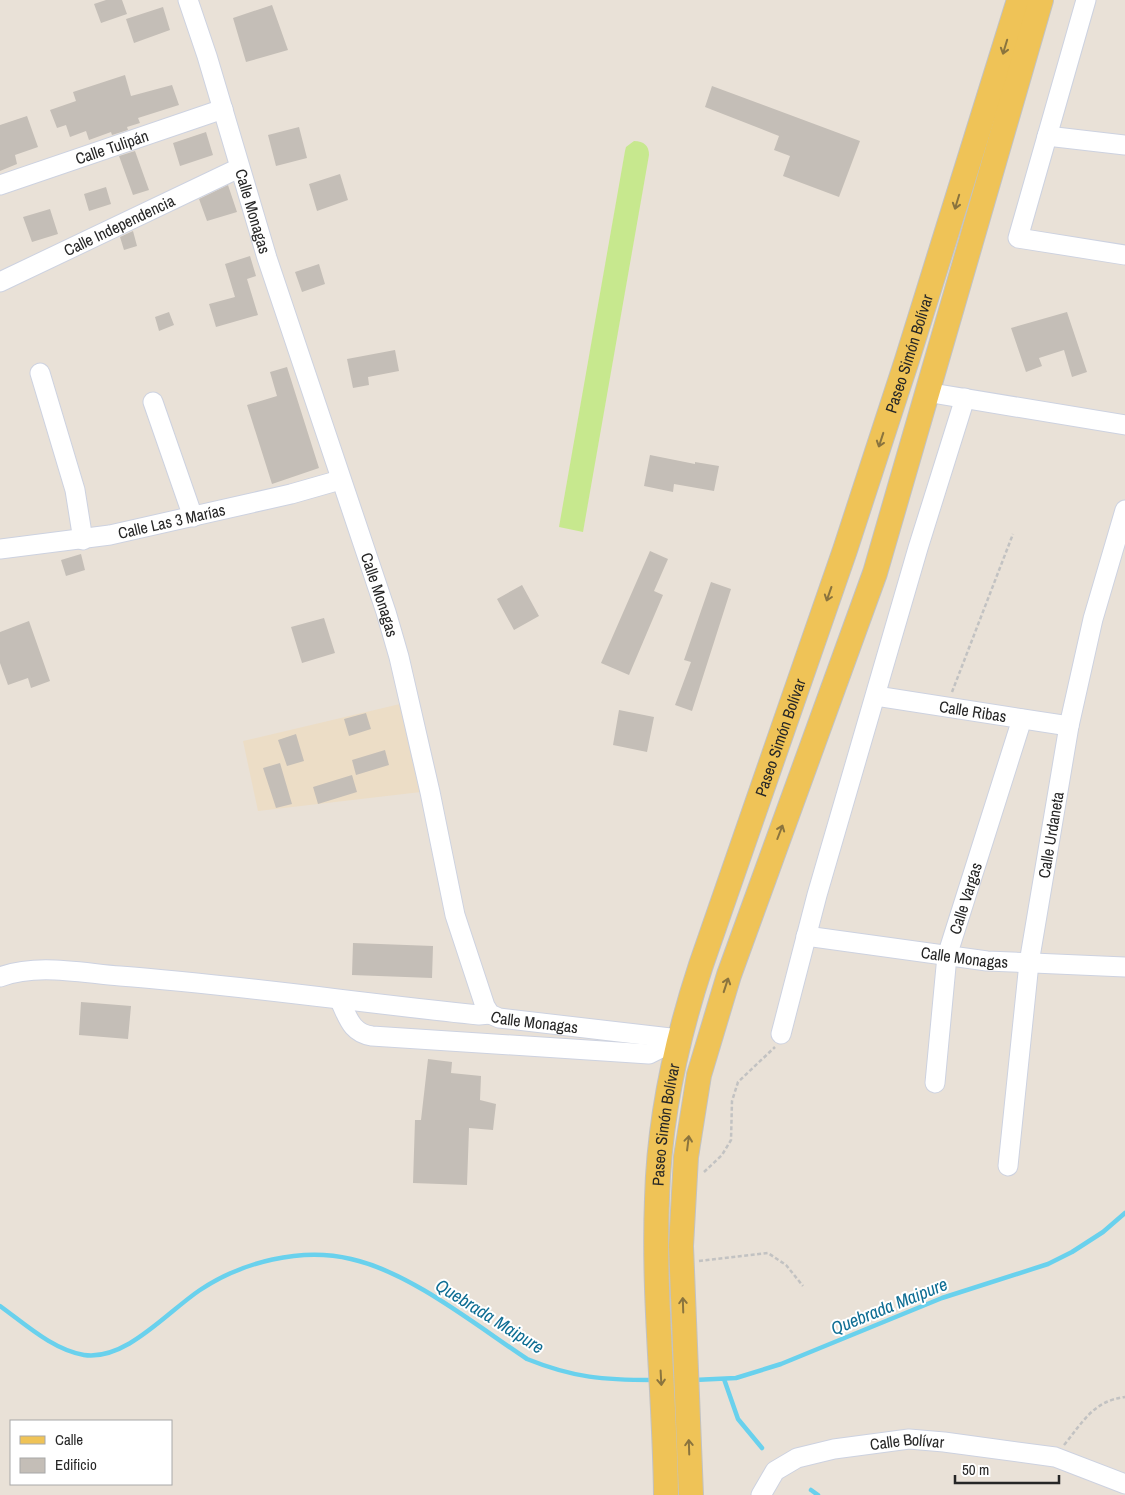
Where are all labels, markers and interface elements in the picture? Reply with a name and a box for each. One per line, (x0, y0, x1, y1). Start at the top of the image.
one-way arrow (999, 38, 1009, 54)
street label: Calle Tulipán (72, 124, 151, 170)
street label: Calle Monagas (230, 166, 276, 256)
street label: Calle Independencia (60, 189, 179, 261)
one-way arrow (951, 194, 961, 210)
street label: Paseo Simón Bolívar (879, 291, 938, 416)
one-way arrow (876, 432, 885, 447)
street label: Calle Las 3 Marías (116, 498, 227, 544)
street label: Calle Monagas (356, 550, 404, 640)
one-way arrow (824, 586, 834, 602)
street label: Paseo Simón Bolívar (749, 675, 811, 799)
street label: Calle Ribas (938, 695, 1008, 727)
street label: Calle Urdaneta (1032, 789, 1069, 880)
one-way arrow (776, 825, 785, 840)
street label: Calle Vargas (944, 860, 987, 937)
street label: Calle Monagas (920, 941, 1009, 973)
one-way arrow (721, 977, 731, 993)
street label: Calle Monagas (487, 1005, 579, 1038)
street label: Paseo Simón Bolívar (646, 1061, 685, 1186)
one-way arrow (683, 1135, 693, 1151)
water label: Quebrada Maipure (827, 1271, 951, 1341)
water label: Quebrada Maipure (431, 1273, 549, 1359)
one-way arrow (679, 1297, 688, 1313)
one-way arrow (657, 1370, 666, 1386)
legend (10, 1420, 172, 1485)
street label: Calle Bolívar (869, 1428, 946, 1455)
text: Calle (55, 1429, 83, 1450)
one-way arrow (684, 1439, 693, 1455)
scale bar (955, 1452, 1059, 1484)
text: Edificio (55, 1454, 97, 1475)
text: 50 m (962, 1459, 989, 1480)

